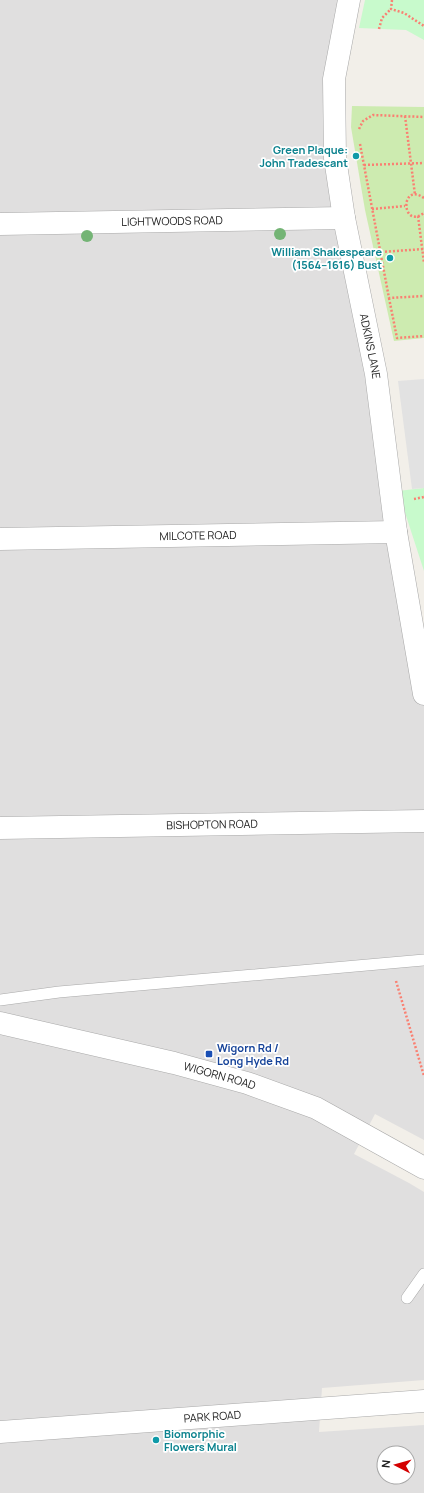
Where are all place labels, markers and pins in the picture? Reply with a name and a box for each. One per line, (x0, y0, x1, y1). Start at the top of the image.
place label: Green Plaque: John Tradescant (259, 142, 348, 170)
marker: Green Plaque: John Tradescant (351, 151, 361, 161)
place label: William Shakespeare (1564–1616) Bust (271, 244, 382, 272)
marker: William Shakespeare (1564–1616) Bust (385, 253, 395, 263)
place label: Wigorn Rd / Long Hyde Rd (217, 1040, 289, 1068)
marker: Wigorn Rd / Long Hyde Rd (204, 1049, 214, 1059)
place label: Biomorphic Flowers Mural (164, 1426, 237, 1454)
marker: Biomorphic Flowers Mural (151, 1435, 161, 1445)

